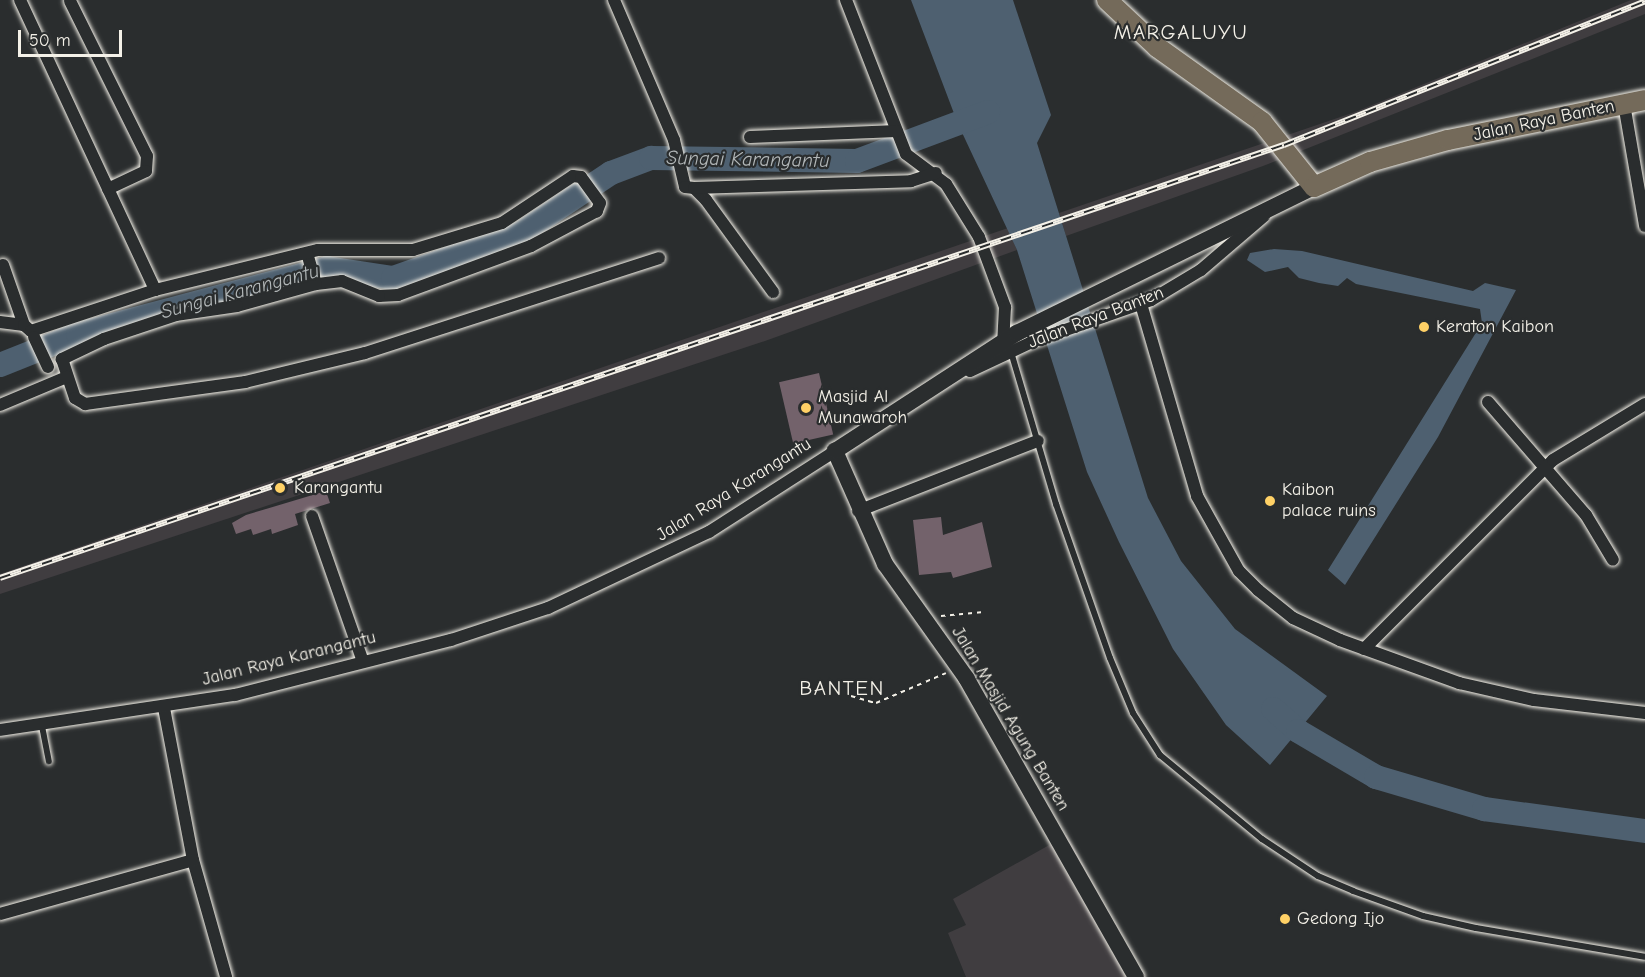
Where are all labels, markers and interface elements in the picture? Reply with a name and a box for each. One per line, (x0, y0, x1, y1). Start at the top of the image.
scale bar (21, 18, 124, 56)
district label: MARGALUYU (1114, 19, 1248, 45)
text: 50 m (29, 30, 71, 51)
street label: Jalan Raya Banten (1472, 96, 1616, 146)
water label: Sungai Karangantu (666, 146, 830, 172)
water label: Sungai Karangantu (158, 258, 322, 324)
street label: Jalan Raya Banten (1025, 282, 1167, 354)
place label: Keraton Kaibon (1436, 316, 1554, 338)
marker: Keraton Kaibon (1417, 320, 1431, 334)
place label: Masjid Al Munawaroh (818, 387, 907, 430)
marker: Masjid Al Munawaroh (799, 401, 813, 415)
street label: Jalan Raya Karangantu (653, 434, 815, 546)
place label: Karangantu (294, 477, 383, 499)
marker: Karangantu (271, 479, 289, 497)
place label: Kaibon palace ruins (1282, 480, 1376, 522)
marker: Kaibon palace ruins (1263, 494, 1277, 508)
street label: Jalan Masjid Agung Banten (946, 623, 1074, 815)
street label: Jalan Raya Karangantu (200, 627, 378, 691)
district label: BANTEN (799, 675, 885, 701)
place label: Gedong Ijo (1297, 908, 1384, 930)
marker: Gedong Ijo (1278, 912, 1292, 926)

